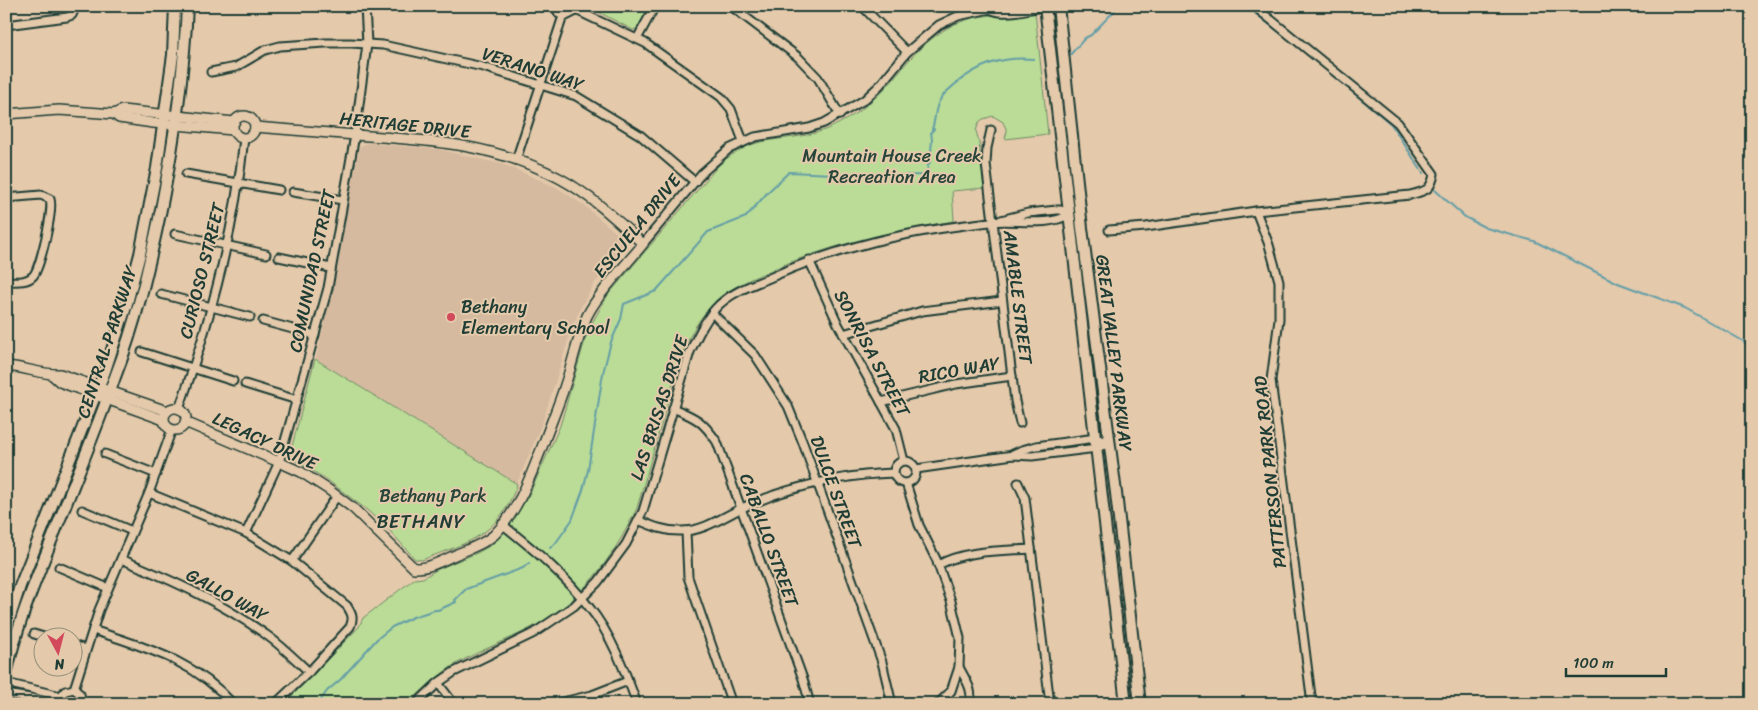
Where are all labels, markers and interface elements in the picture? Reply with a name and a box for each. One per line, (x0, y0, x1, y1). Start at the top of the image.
street label: VERANO WAY (478, 38, 589, 101)
street label: HERITAGE DRIVE (338, 102, 473, 148)
park label: Mountain House Creek Recreation Area (802, 140, 982, 193)
street label: ESCUELA DRIVE (585, 166, 690, 285)
street label: COMUNIDAD STREET (279, 186, 345, 355)
street label: CURIOSO STREET (170, 199, 235, 342)
street label: AMABLE STREET (994, 227, 1042, 367)
street label: GREAT VALLEY PARKWAY (1086, 253, 1142, 454)
street label: CENTRAL PARKWAY (67, 261, 147, 422)
street label: SONRISA STREET (825, 284, 920, 424)
place label: Bethany Elementary School (461, 291, 610, 344)
marker: Bethany Elementary School (445, 311, 457, 323)
street label: LAS BRISAS DRIVE (620, 330, 698, 485)
street label: RICO WAY (916, 347, 1003, 393)
street label: PATTERSON PARK ROAD (1244, 374, 1296, 570)
street label: LEGACY DRIVE (207, 403, 324, 480)
street label: DULCE STREET (801, 431, 872, 554)
street label: CABALLO STREET (730, 469, 808, 613)
park label: Bethany Park (379, 480, 487, 512)
district label: BETHANY (377, 505, 466, 538)
street label: GALLO WAY (180, 559, 275, 631)
north arrow (32, 628, 82, 678)
scale bar (1566, 645, 1666, 677)
text: 100 m (1573, 650, 1614, 676)
text: N (53, 651, 67, 677)

